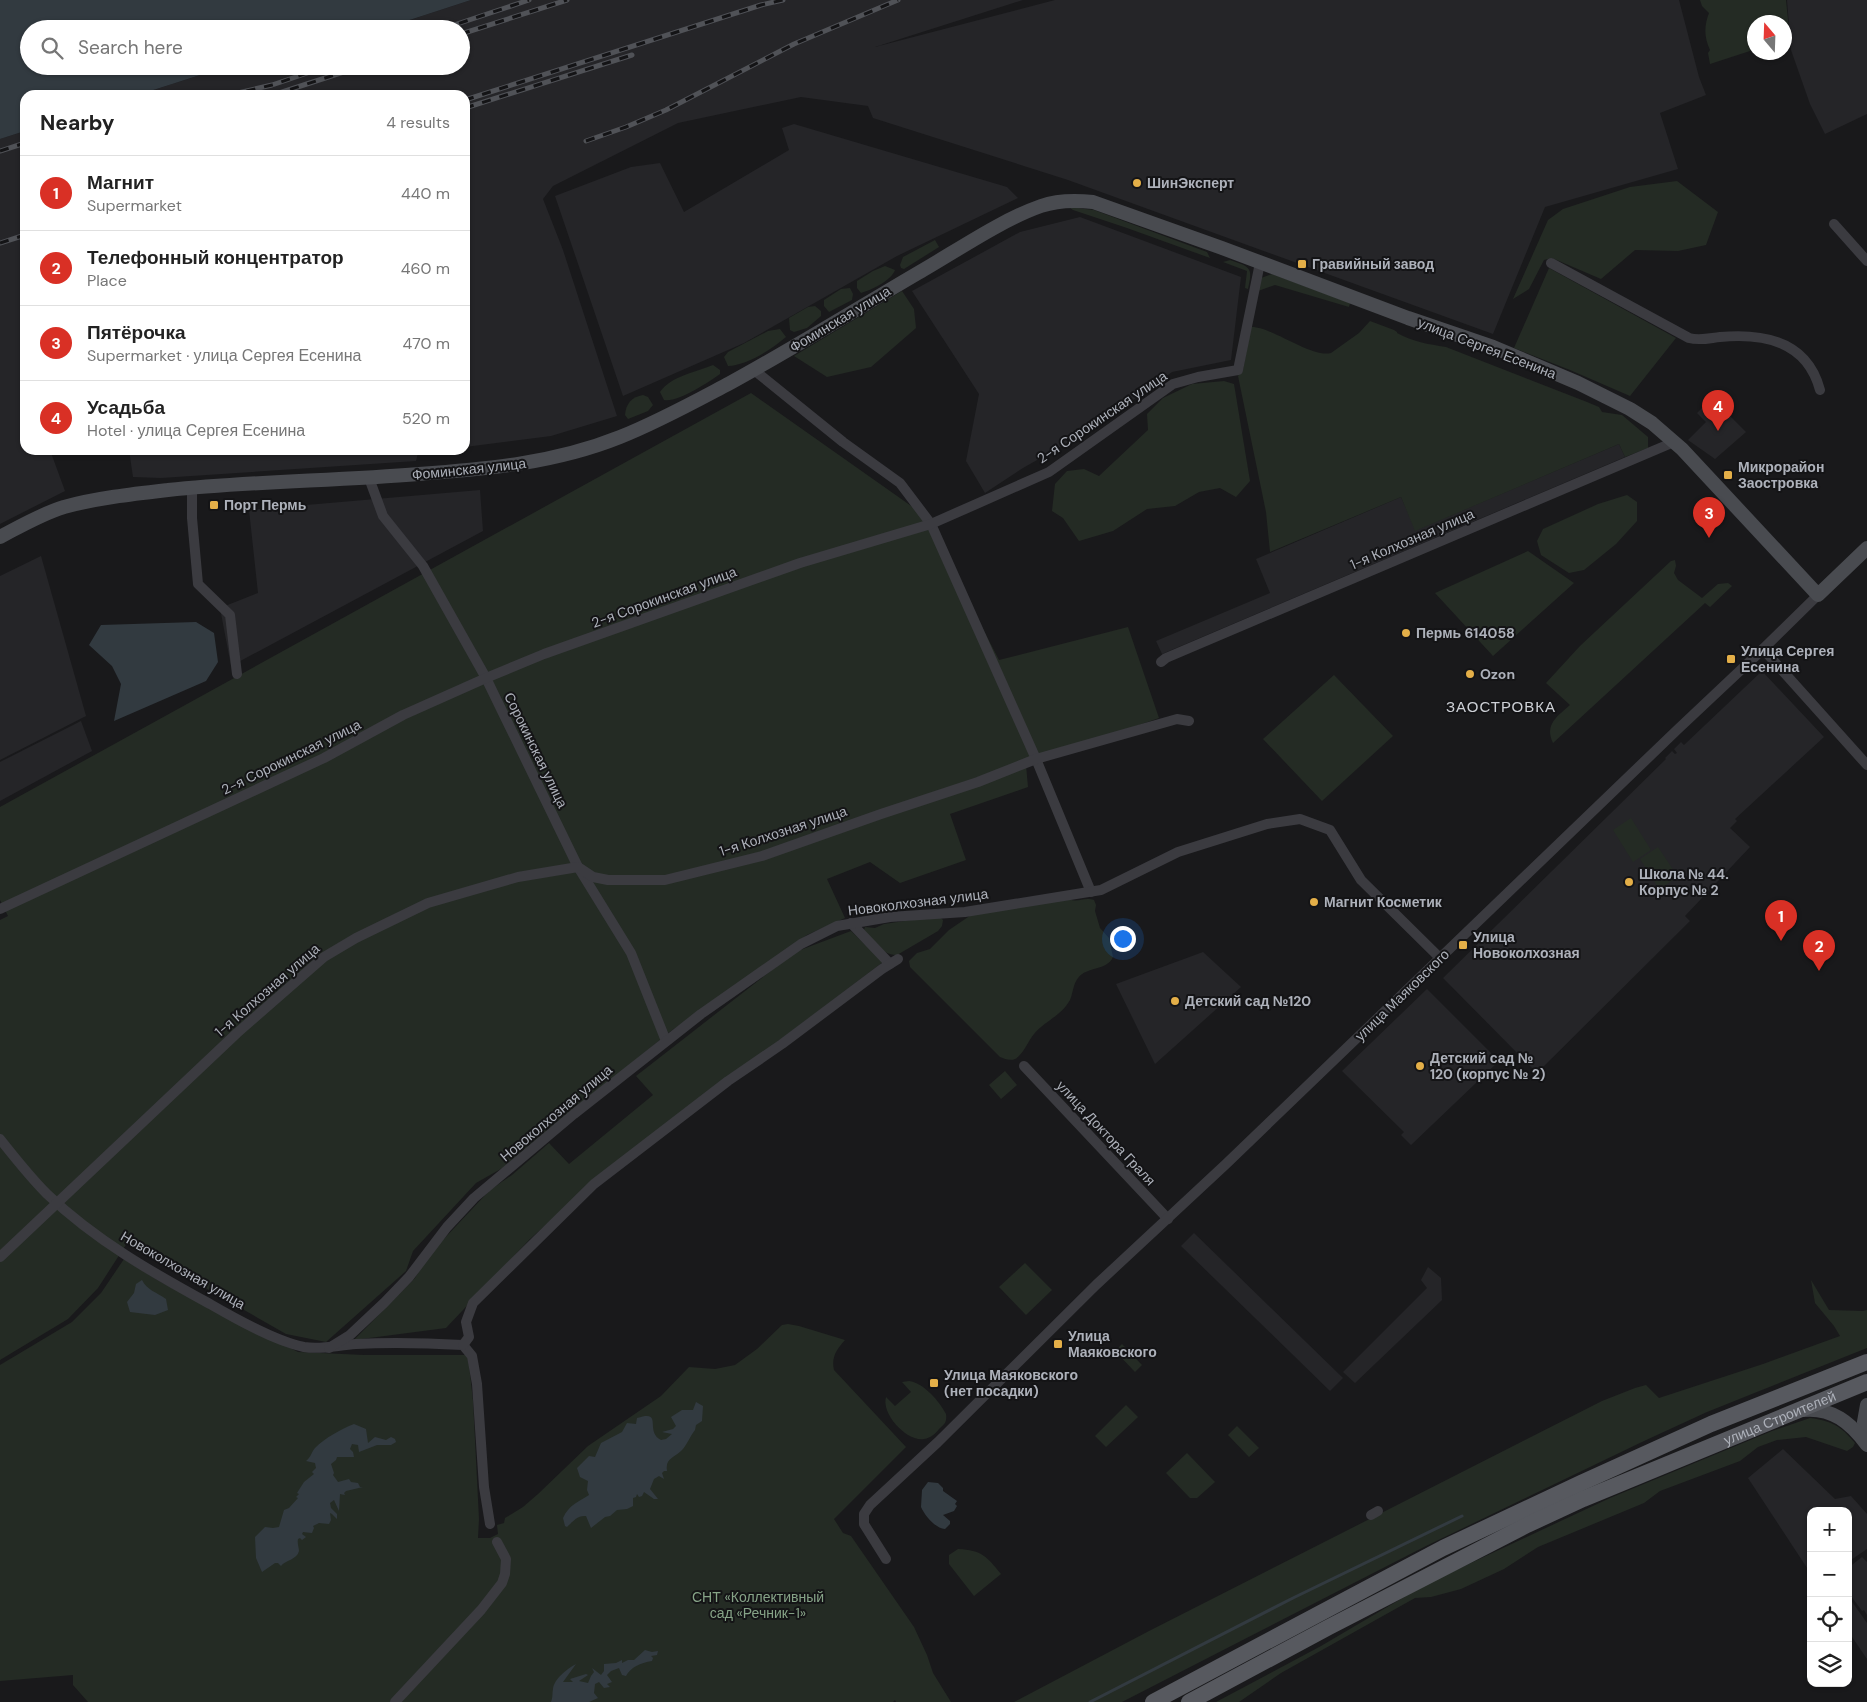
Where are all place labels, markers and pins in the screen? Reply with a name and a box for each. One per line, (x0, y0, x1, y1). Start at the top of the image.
place label: ШинЭксперт (1147, 174, 1234, 192)
marker: ШинЭксперт (1131, 177, 1143, 189)
place label: Гравийный завод (1312, 255, 1434, 273)
marker: Гравийный завод (1296, 258, 1308, 270)
pin: 4 (1702, 390, 1734, 431)
place label: Микрорайон Заостровка (1738, 458, 1824, 492)
marker: Микрорайон Заостровка (1722, 469, 1734, 481)
place label: Порт Пермь (224, 496, 307, 514)
pin: 3 (1693, 497, 1725, 538)
marker: Порт Пермь (208, 499, 220, 511)
place label: Пермь 614058 (1416, 624, 1515, 642)
marker: Пермь 614058 (1400, 627, 1412, 639)
place label: Улица Сергея Есенина (1741, 642, 1834, 676)
marker: Улица Сергея Есенина (1725, 653, 1737, 665)
place label: Ozon (1480, 665, 1515, 683)
marker: Ozon (1464, 668, 1476, 680)
place label: Школа № 44. Корпус № 2 (1639, 865, 1729, 899)
marker: Школа № 44. Корпус № 2 (1623, 876, 1635, 888)
place label: Магнит Косметик (1324, 893, 1443, 911)
marker: Магнит Косметик (1308, 896, 1320, 908)
pin: 1 (1765, 900, 1797, 941)
place label: Улица Новоколхозная (1473, 928, 1580, 962)
pin: 2 (1803, 930, 1835, 971)
marker: Улица Новоколхозная (1457, 939, 1469, 951)
place label: Детский сад №120 (1185, 992, 1311, 1010)
marker: Детский сад №120 (1169, 995, 1181, 1007)
place label: Детский сад № 120 (корпус № 2) (1430, 1049, 1546, 1083)
marker: Детский сад № 120 (корпус № 2) (1414, 1060, 1426, 1072)
place label: Улица Маяковского (1068, 1327, 1157, 1361)
marker: Улица Маяковского (1052, 1338, 1064, 1350)
place label: Улица Маяковского (нет посадки) (944, 1366, 1078, 1400)
marker: Улица Маяковского (нет посадки) (928, 1377, 940, 1389)

